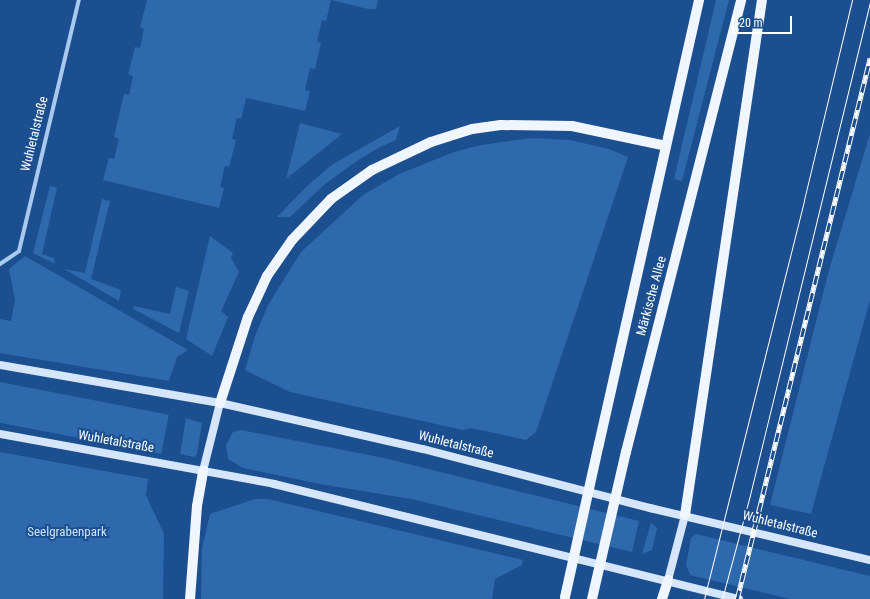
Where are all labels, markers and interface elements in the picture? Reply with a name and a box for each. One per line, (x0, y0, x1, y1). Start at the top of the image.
scale bar (734, 8, 794, 34)
text: 20 m (739, 16, 763, 30)
street label: Wuhletalstraße (18, 95, 52, 173)
street label: Märkische Allee (634, 254, 670, 338)
street label: Wuhletalstraße (77, 428, 155, 456)
street label: Wuhletalstraße (417, 428, 495, 462)
street label: Wuhletalstraße (741, 508, 819, 542)
park label: Seelgrabenpark (27, 524, 107, 540)

